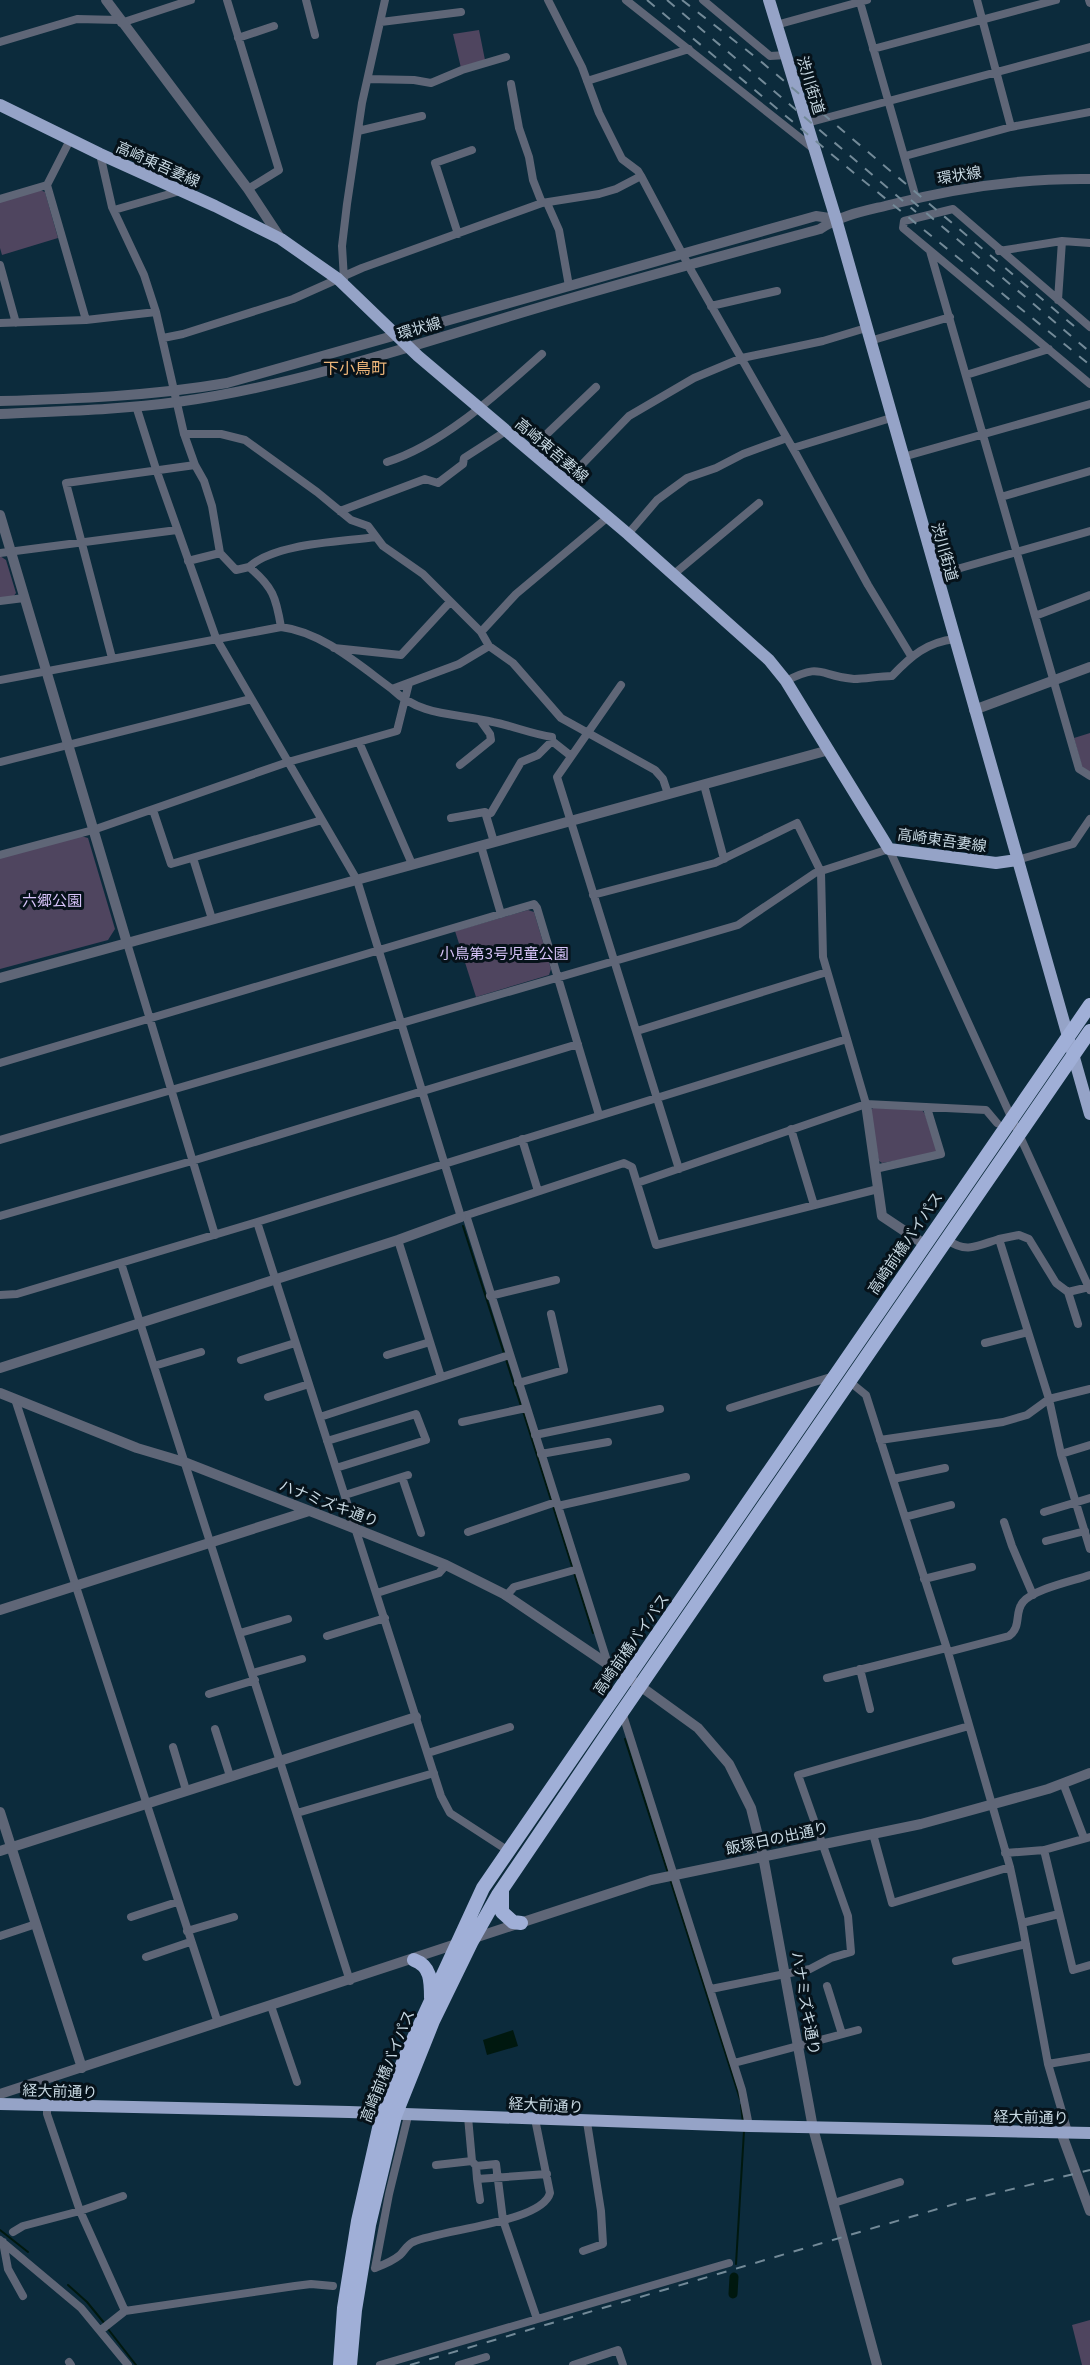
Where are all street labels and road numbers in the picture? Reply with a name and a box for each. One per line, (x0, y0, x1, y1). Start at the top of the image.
street label: 渋川街道 (793, 54, 829, 116)
street label: 高崎東吾妻線 (113, 137, 203, 191)
street label: 環状線 (935, 162, 983, 188)
street label: 環状線 (395, 313, 443, 343)
street label: 高崎東吾妻線 (511, 414, 593, 486)
street label: 渋川街道 (928, 521, 962, 583)
street label: 高崎東吾妻線 (896, 824, 988, 856)
street label: 高崎前橋バイパス (864, 1188, 946, 1298)
street label: ハナミズキ通り (277, 1475, 381, 1531)
street label: 高崎前橋バイパス (589, 1590, 673, 1698)
street label: 飯塚日の出通り (724, 1818, 830, 1858)
street label: ハナミズキ通り (788, 1950, 824, 2056)
street label: 高崎前橋バイパス (356, 2007, 418, 2125)
street label: 経大前通り (22, 2080, 98, 2102)
street label: 経大前通り (508, 2094, 584, 2116)
street label: 経大前通り (993, 2107, 1069, 2127)

